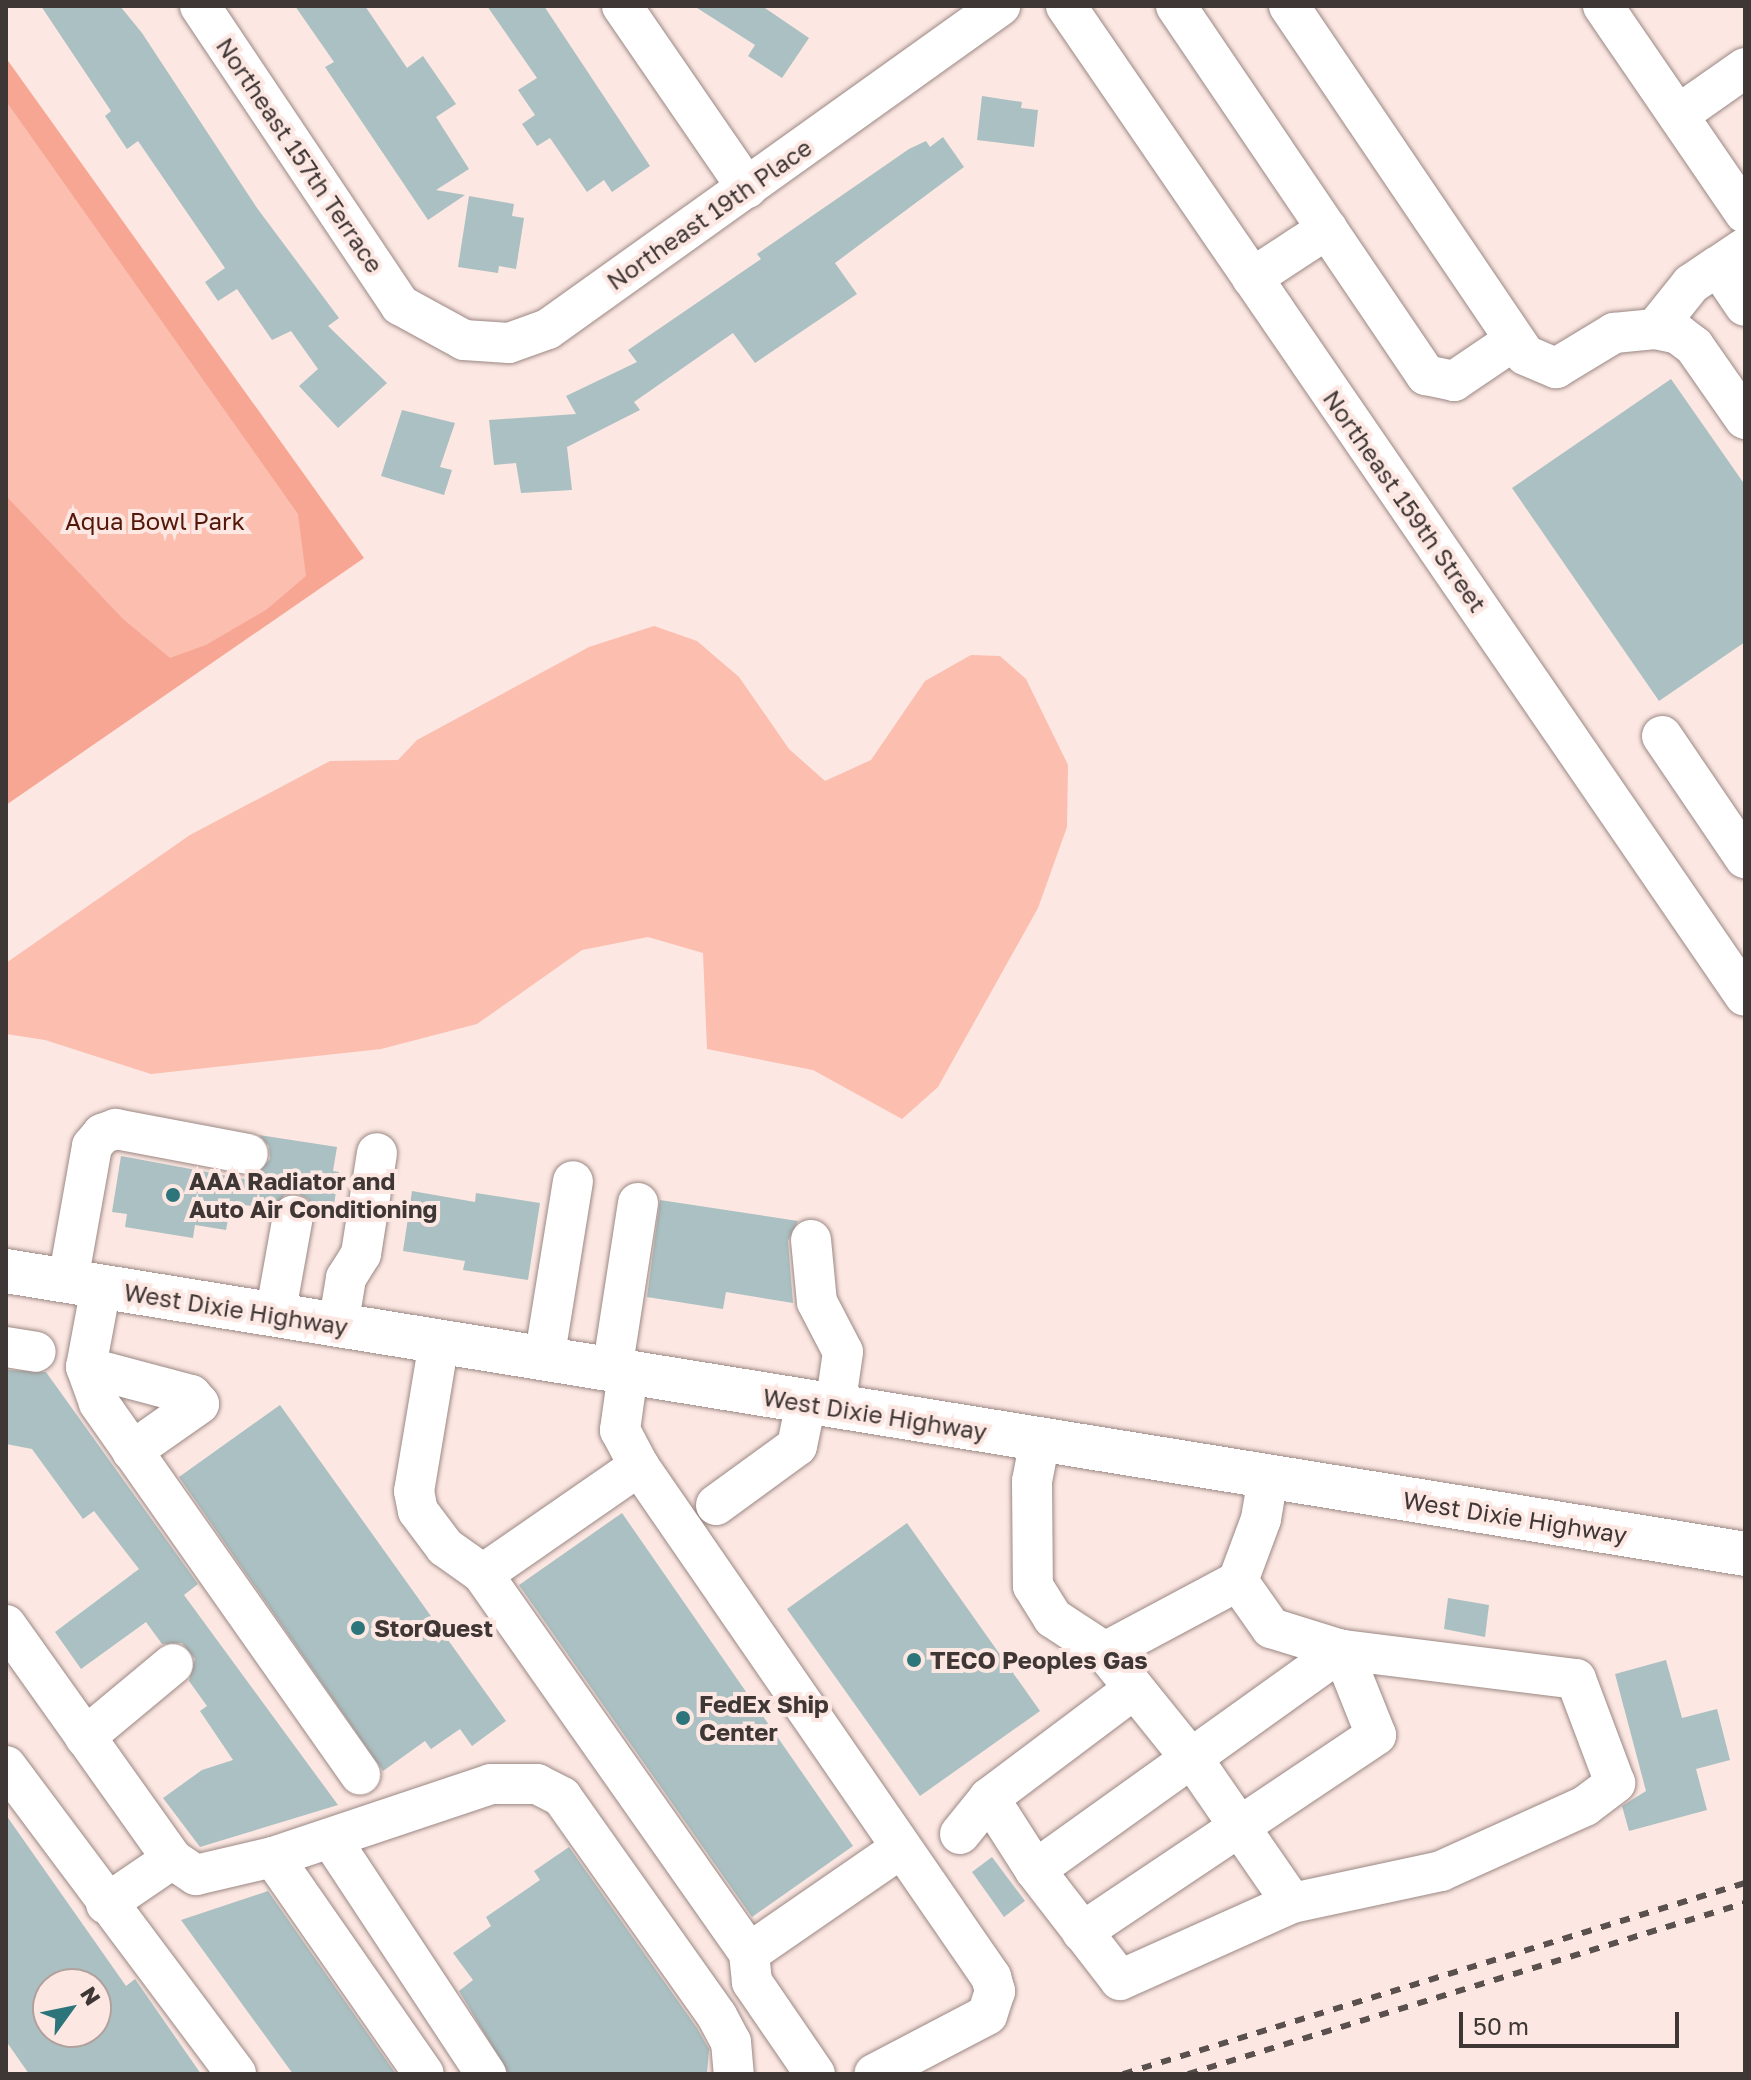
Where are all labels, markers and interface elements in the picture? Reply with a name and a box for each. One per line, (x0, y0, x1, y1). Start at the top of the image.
street label: Northeast 157th Terrace (211, 32, 389, 278)
street label: Northeast 19th Place (601, 132, 817, 296)
street label: Northeast 159th Street (1317, 385, 1493, 617)
park label: Aqua Bowl Park (65, 507, 245, 535)
place label: AAA Radiator and Auto Air Conditioning (189, 1167, 437, 1223)
marker: AAA Radiator and Auto Air Conditioning (164, 1186, 182, 1204)
street label: West Dixie Highway (122, 1277, 350, 1341)
street label: West Dixie Highway (761, 1382, 989, 1446)
street label: West Dixie Highway (1401, 1485, 1629, 1549)
place label: StorQuest (374, 1614, 493, 1642)
marker: StorQuest (349, 1619, 367, 1637)
place label: TECO Peoples Gas (930, 1646, 1148, 1674)
marker: TECO Peoples Gas (905, 1651, 923, 1669)
place label: FedEx Ship Center (699, 1690, 829, 1746)
marker: FedEx Ship Center (674, 1709, 692, 1727)
north arrow (32, 1968, 112, 2048)
text: N (75, 1981, 107, 2010)
scale bar (1463, 1996, 1683, 2046)
text: 50 m (1473, 2011, 1529, 2040)

